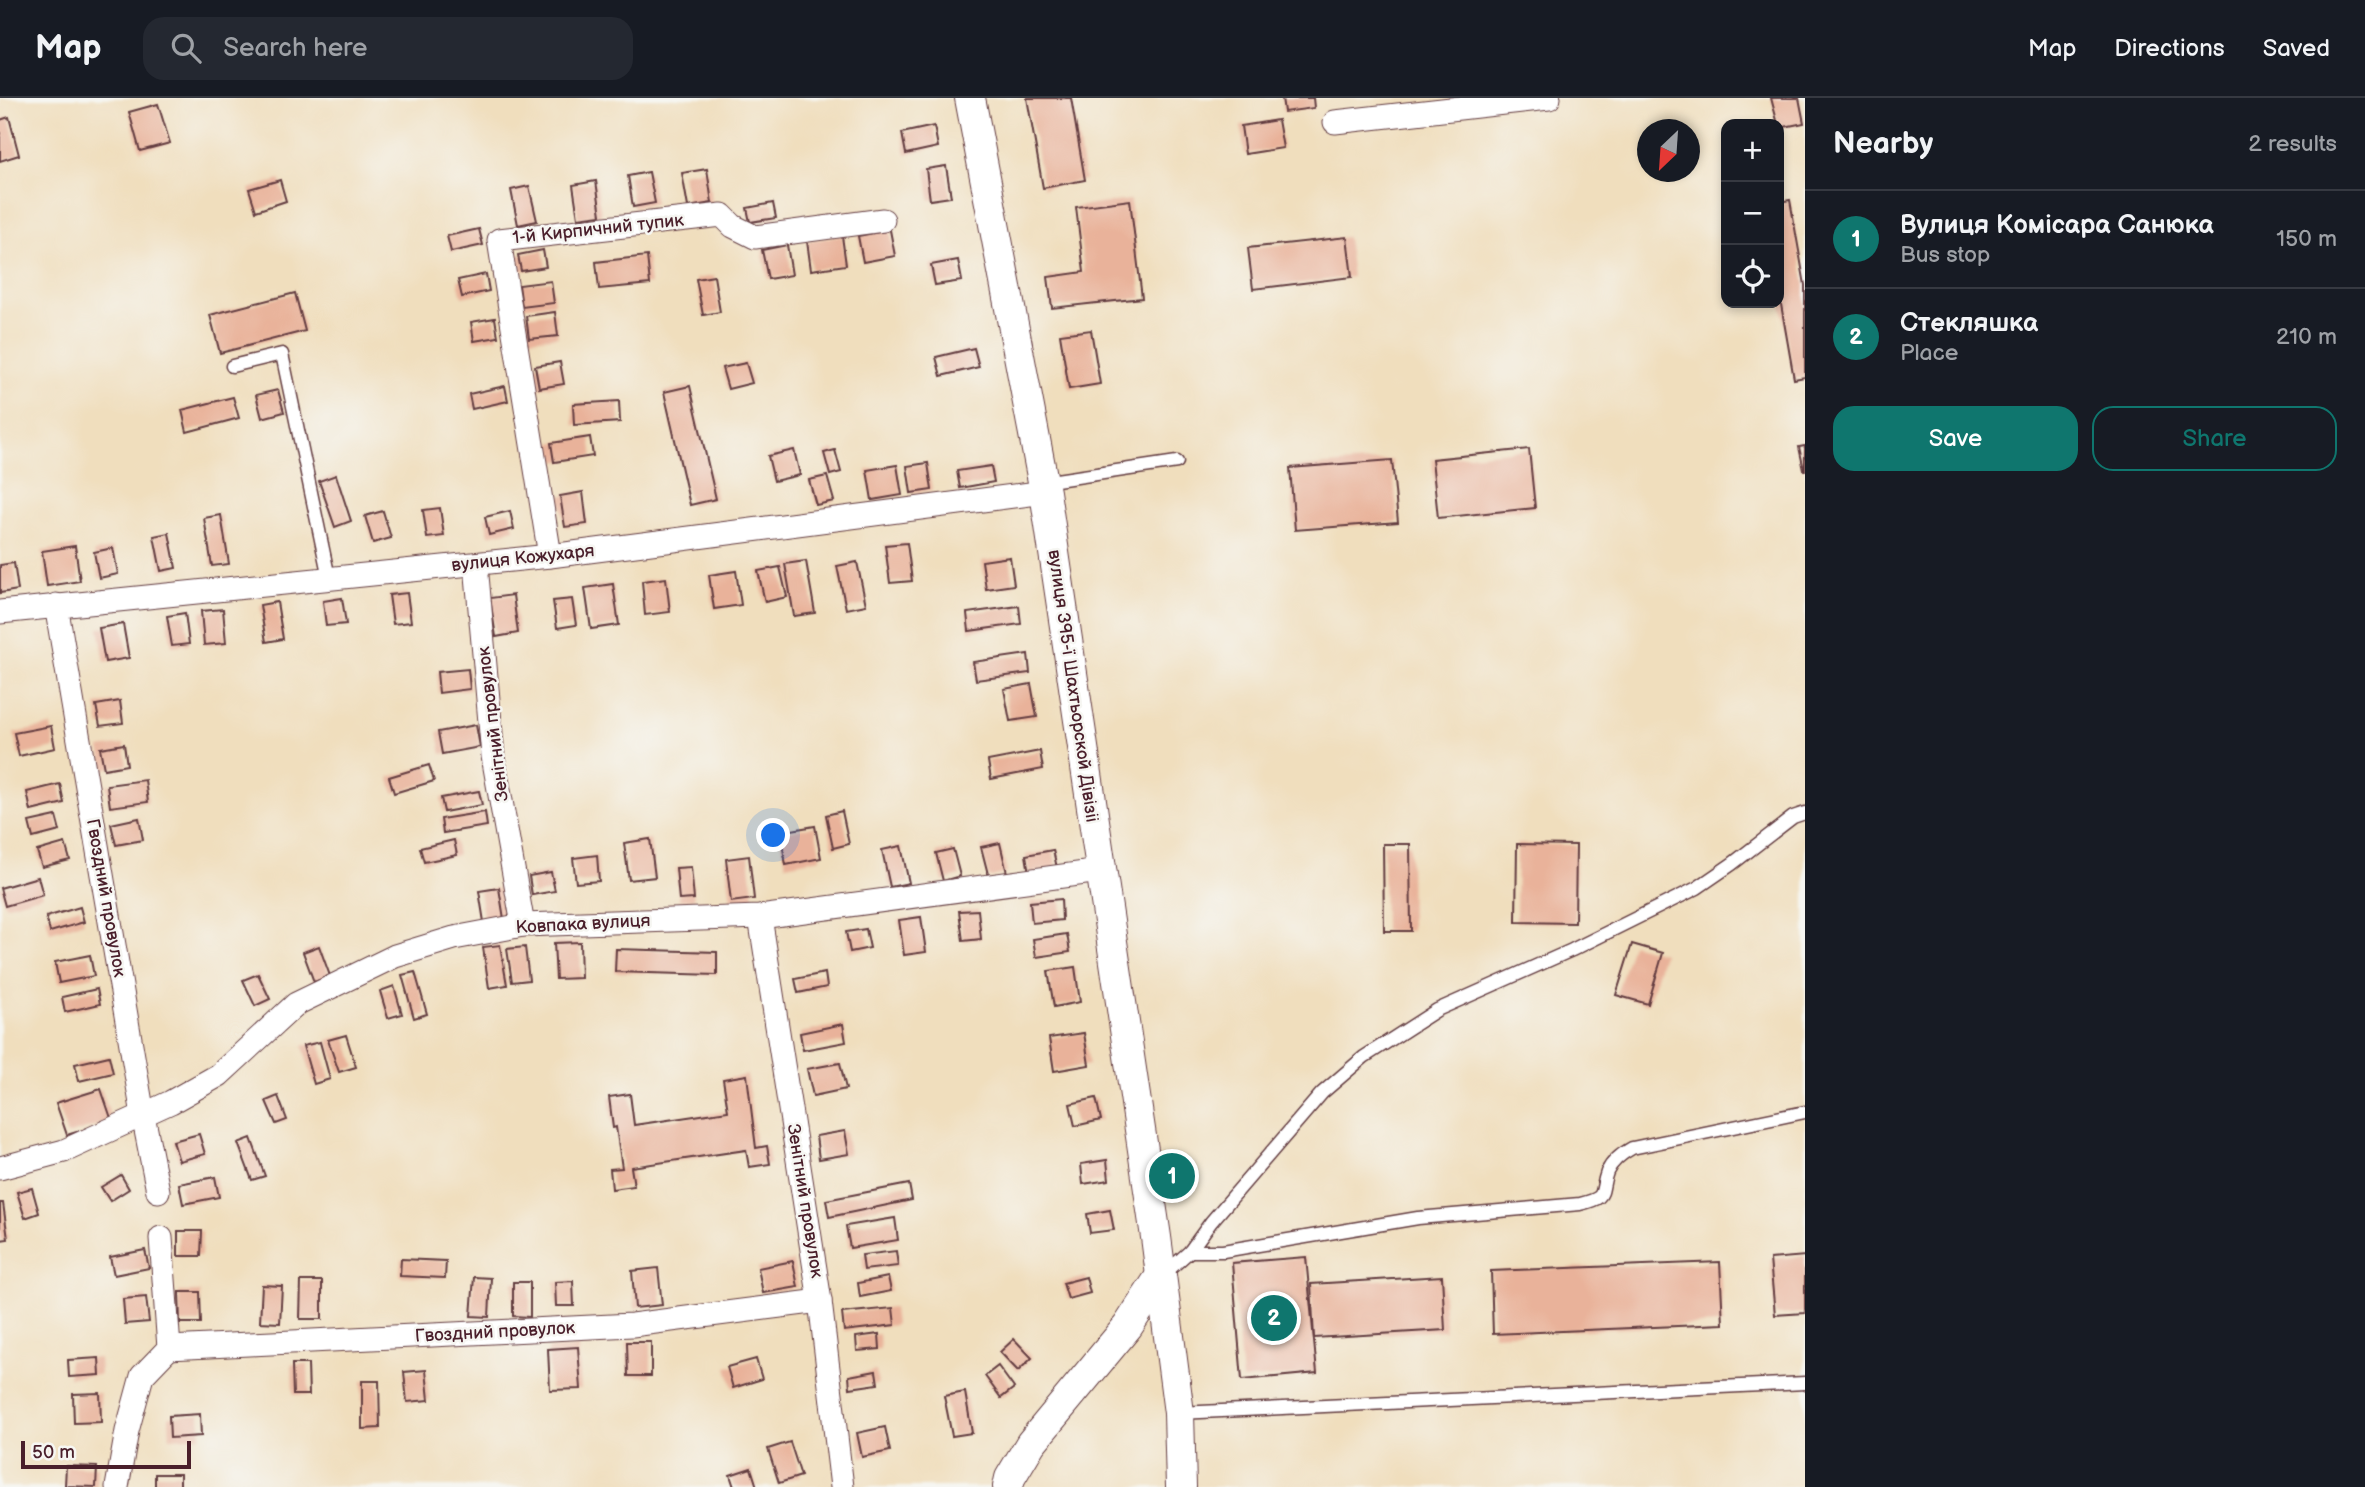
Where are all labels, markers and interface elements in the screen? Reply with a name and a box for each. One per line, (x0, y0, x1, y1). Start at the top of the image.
search box (143, 17, 633, 80)
text: Map (35, 28, 101, 68)
icon: search (167, 29, 205, 67)
text: Search here (223, 33, 367, 64)
text: Map (2028, 34, 2076, 63)
text: Directions (2114, 34, 2225, 63)
text: Saved (2263, 34, 2330, 63)
north arrow (1637, 119, 1700, 182)
map controls (1721, 119, 1784, 308)
button: + (1721, 119, 1784, 182)
text: Nearby (1833, 126, 1933, 162)
text: 2 results (2248, 130, 2337, 158)
button: − (1721, 182, 1784, 245)
street label: 1-й Кирпичний тупик (511, 210, 685, 248)
text: Вулиця Комісара Санюка (1900, 210, 2214, 241)
text: 1 (1851, 225, 1861, 253)
text: 150 m (2276, 225, 2337, 253)
text: Bus stop (1900, 241, 1990, 269)
button: locate (1721, 245, 1784, 308)
text: Стекляшка (1900, 308, 2038, 339)
text: 2 (1849, 323, 1863, 351)
text: 210 m (2276, 323, 2337, 351)
text: Place (1900, 339, 1958, 367)
button: Save (1833, 406, 2078, 471)
button: Share (2092, 406, 2337, 471)
street label: вулиця Кожухаря (450, 540, 596, 576)
street label: вулиця 395-ї Шахтьорской Дівізіі (1043, 548, 1103, 824)
street label: Зенітний провулок (473, 645, 513, 803)
street label: Гвоздний провулок (82, 817, 130, 979)
your location (756, 818, 790, 852)
street label: Ковпака вулиця (515, 910, 651, 938)
street label: Зенітний провулок (782, 1122, 828, 1280)
pin: 1 (1149, 1150, 1195, 1202)
pin: 2 (1251, 1292, 1297, 1344)
street label: Гвоздний провулок (414, 1317, 576, 1347)
scale bar (21, 1438, 191, 1470)
text: 50 m (32, 1441, 75, 1464)

